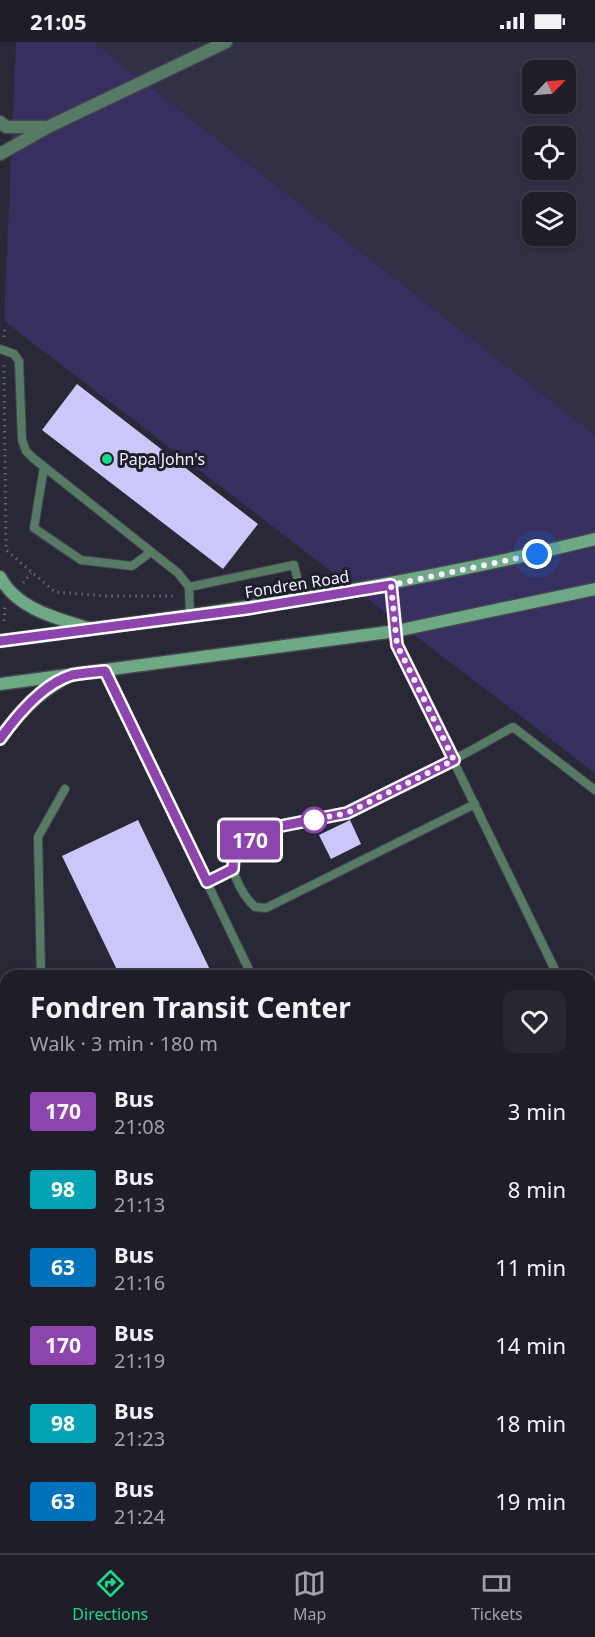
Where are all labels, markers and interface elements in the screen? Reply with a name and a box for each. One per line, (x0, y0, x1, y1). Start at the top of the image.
text: 21:05 (30, 6, 87, 36)
north arrow (522, 60, 576, 114)
map controls (522, 60, 576, 246)
button: locate (522, 126, 576, 180)
button: layers (522, 192, 576, 246)
place label: Papa John's (119, 448, 205, 470)
marker: Papa John's (100, 452, 114, 466)
your location (522, 539, 552, 569)
street label: Fondren Road (243, 565, 351, 603)
unlabelled marker (301, 807, 327, 833)
line badge: 170 (216, 820, 284, 860)
text: 170 (232, 826, 268, 854)
text: Fondren Transit Center (30, 988, 351, 1026)
button: heart (503, 990, 566, 1053)
text: Walk · 3 min · 180 m (30, 1030, 218, 1057)
text: Bus (114, 1083, 154, 1113)
text: 3 min (508, 1096, 566, 1126)
text: 170 (45, 1097, 81, 1125)
text: 21:08 (114, 1113, 165, 1140)
text: Bus (114, 1161, 154, 1191)
text: 8 min (508, 1174, 566, 1204)
text: 98 (51, 1175, 75, 1203)
text: 21:13 (114, 1191, 165, 1218)
text: Bus (114, 1239, 154, 1269)
text: 11 min (495, 1252, 566, 1282)
text: 63 (51, 1253, 75, 1281)
text: 21:16 (114, 1269, 165, 1296)
text: Bus (114, 1317, 154, 1347)
text: 14 min (495, 1330, 566, 1360)
text: 170 (45, 1331, 81, 1359)
text: 21:19 (114, 1347, 165, 1374)
text: Bus (114, 1395, 154, 1425)
text: 18 min (495, 1408, 566, 1438)
text: 98 (51, 1409, 75, 1437)
text: 21:23 (114, 1425, 165, 1452)
text: Bus (114, 1473, 154, 1503)
text: 19 min (495, 1486, 566, 1516)
text: 63 (51, 1487, 75, 1515)
text: 21:24 (114, 1503, 165, 1530)
tab: Directions (72, 1567, 148, 1625)
tab: Map (293, 1567, 326, 1625)
tab: Tickets (471, 1567, 523, 1625)

